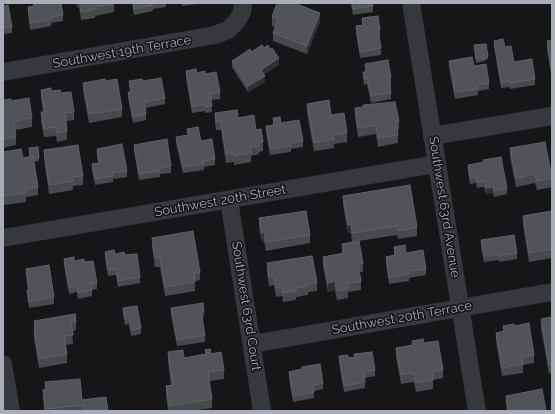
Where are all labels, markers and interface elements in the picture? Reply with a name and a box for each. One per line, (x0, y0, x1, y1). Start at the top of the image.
street label: Southwest 19th Terrace (51, 32, 193, 72)
street label: Southwest 63rd Avenue (425, 135, 463, 279)
street label: Southwest 20th Street (153, 182, 287, 220)
street label: Southwest 63rd Court (228, 240, 264, 372)
street label: Southwest 20th Terrace (331, 298, 473, 338)

